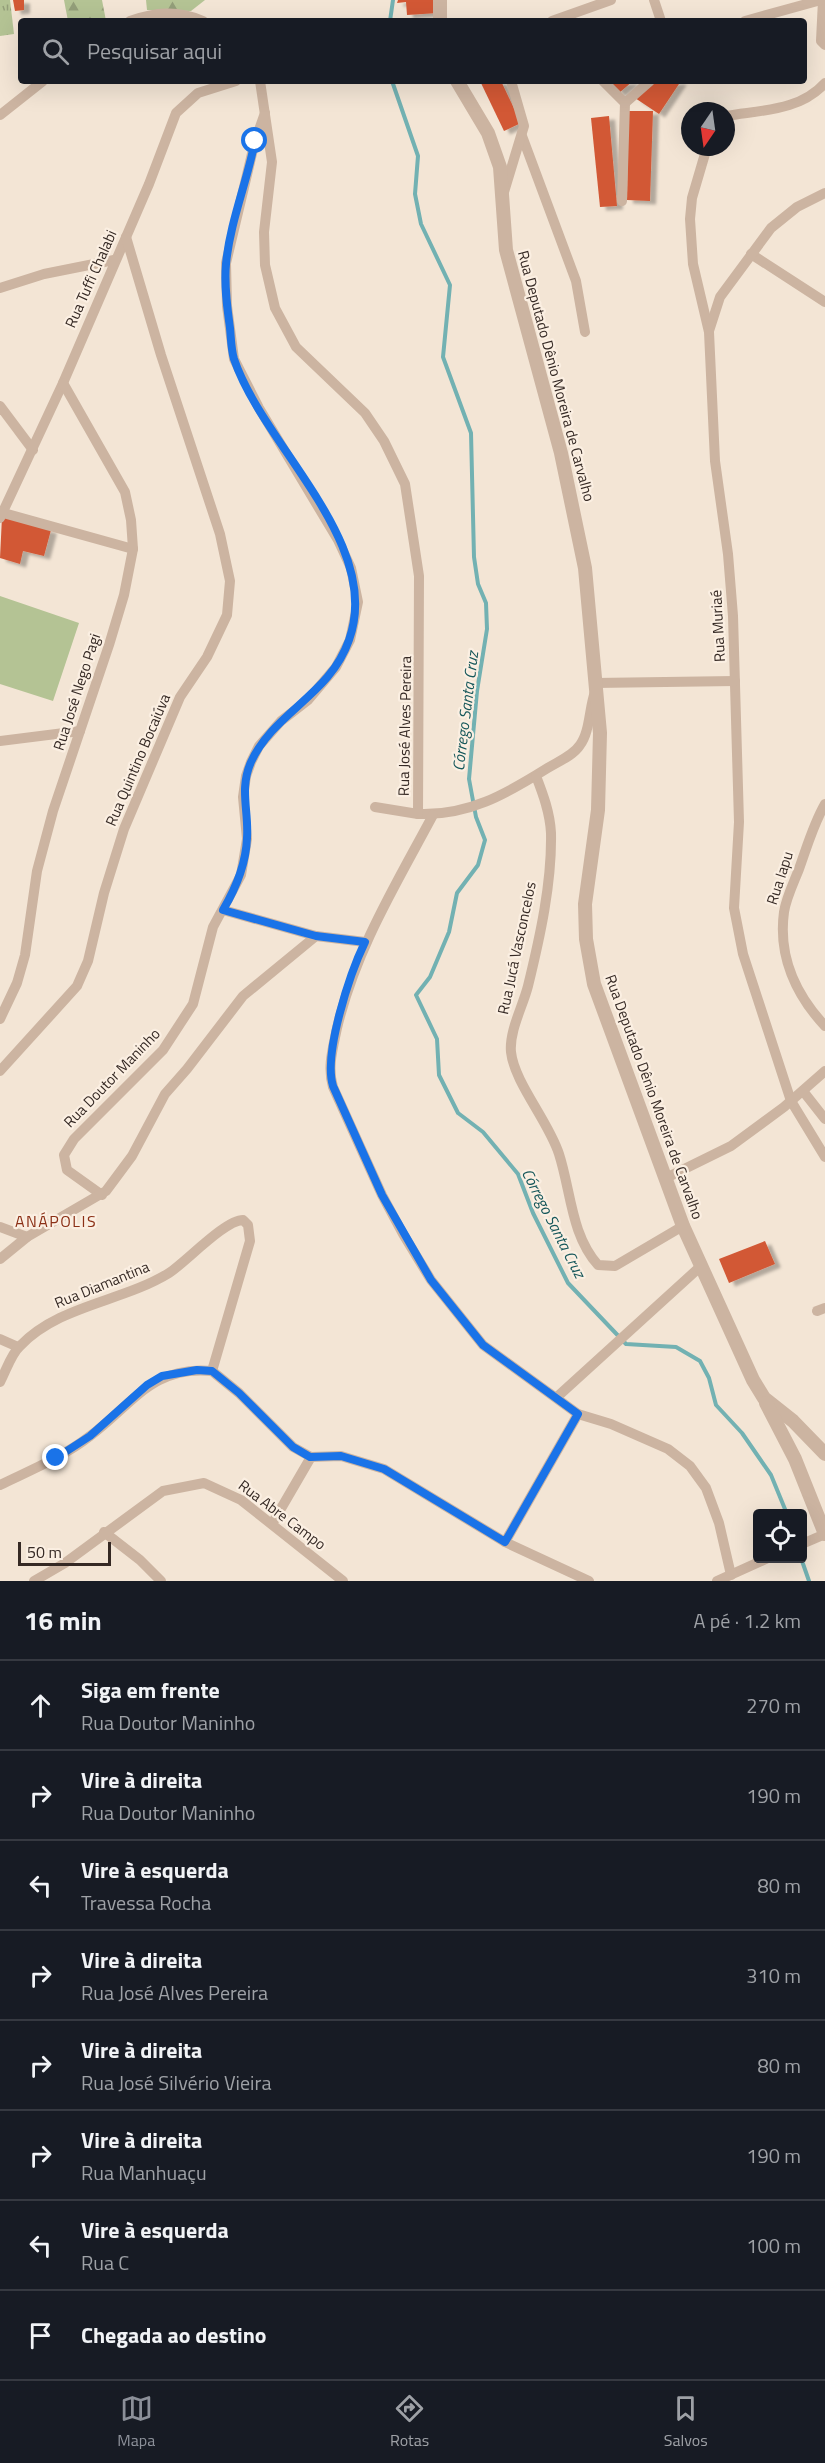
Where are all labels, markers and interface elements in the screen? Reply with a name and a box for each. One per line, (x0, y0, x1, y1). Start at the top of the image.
search box (18, 18, 807, 84)
text: Pesquisar aqui (87, 34, 222, 68)
icon: search (39, 35, 72, 68)
north arrow (681, 102, 735, 156)
route start (241, 127, 267, 153)
street label: Rua Tuffi Chalabi (59, 226, 122, 331)
street label: Rua Deputado Dênio Moreira de Carvalho (512, 248, 601, 504)
street label: Rua Muriaé (704, 589, 731, 663)
street label: Rua José Nego Pagi (47, 630, 106, 753)
water label: Córrego Santa Cruz (446, 649, 484, 772)
street label: Rua José Alves Pereira (392, 655, 417, 796)
street label: Rua Quintino Bocaiúva (99, 689, 176, 830)
street label: Rua Iapu (760, 848, 799, 908)
street label: Rua Jucá Vasconcelos (491, 879, 542, 1016)
street label: Rua Deputado Dênio Moreira de Carvalho (599, 971, 710, 1222)
street label: Rua Doutor Maninho (58, 1023, 165, 1133)
water label: Córrego Santa Cruz (516, 1164, 593, 1283)
district label: ANÁPOLIS (15, 1209, 97, 1233)
street label: Rua Diamantina (51, 1255, 153, 1314)
route end (42, 1444, 68, 1470)
street label: Rua Abre Campo (234, 1474, 331, 1555)
map controls (753, 1509, 807, 1563)
button: locate (753, 1509, 807, 1563)
scale bar (18, 1539, 111, 1566)
text: 50 m (27, 1540, 62, 1564)
text: 16 min (24, 1601, 102, 1640)
text: A pé · 1.2 km (693, 1605, 801, 1636)
text: Siga em frente (81, 1673, 220, 1707)
icon: ahead (24, 1689, 57, 1722)
text: 270 m (746, 1690, 801, 1721)
text: Rua Doutor Maninho (81, 1707, 255, 1738)
text: Vire à direita (81, 1763, 202, 1797)
icon: right (24, 1779, 57, 1812)
text: 190 m (746, 1780, 801, 1811)
text: Rua Doutor Maninho (81, 1797, 255, 1828)
text: Vire à esquerda (81, 1853, 229, 1887)
icon: left (24, 1869, 57, 1902)
text: 80 m (757, 1870, 801, 1901)
text: Travessa Rocha (81, 1887, 211, 1918)
text: Vire à direita (81, 1943, 202, 1977)
icon: right (24, 1959, 57, 1992)
text: 310 m (746, 1960, 801, 1991)
text: Rua José Alves Pereira (81, 1977, 268, 2008)
text: Vire à direita (81, 2033, 202, 2067)
icon: right (24, 2049, 57, 2082)
text: 80 m (757, 2050, 801, 2081)
text: Rua José Silvério Vieira (81, 2067, 271, 2098)
text: Vire à direita (81, 2123, 202, 2157)
icon: right (24, 2139, 57, 2172)
text: 190 m (746, 2140, 801, 2171)
text: Rua Manhuaçu (81, 2157, 207, 2188)
text: Vire à esquerda (81, 2213, 229, 2247)
icon: left (24, 2229, 57, 2262)
text: 100 m (746, 2230, 801, 2261)
text: Rua C (81, 2247, 129, 2278)
text: Chegada ao destino (81, 2318, 267, 2352)
icon: arrive (24, 2319, 57, 2352)
tab: Mapa (117, 2392, 155, 2452)
tab: Rotas (390, 2392, 429, 2452)
tab: Salvos (664, 2392, 708, 2452)

